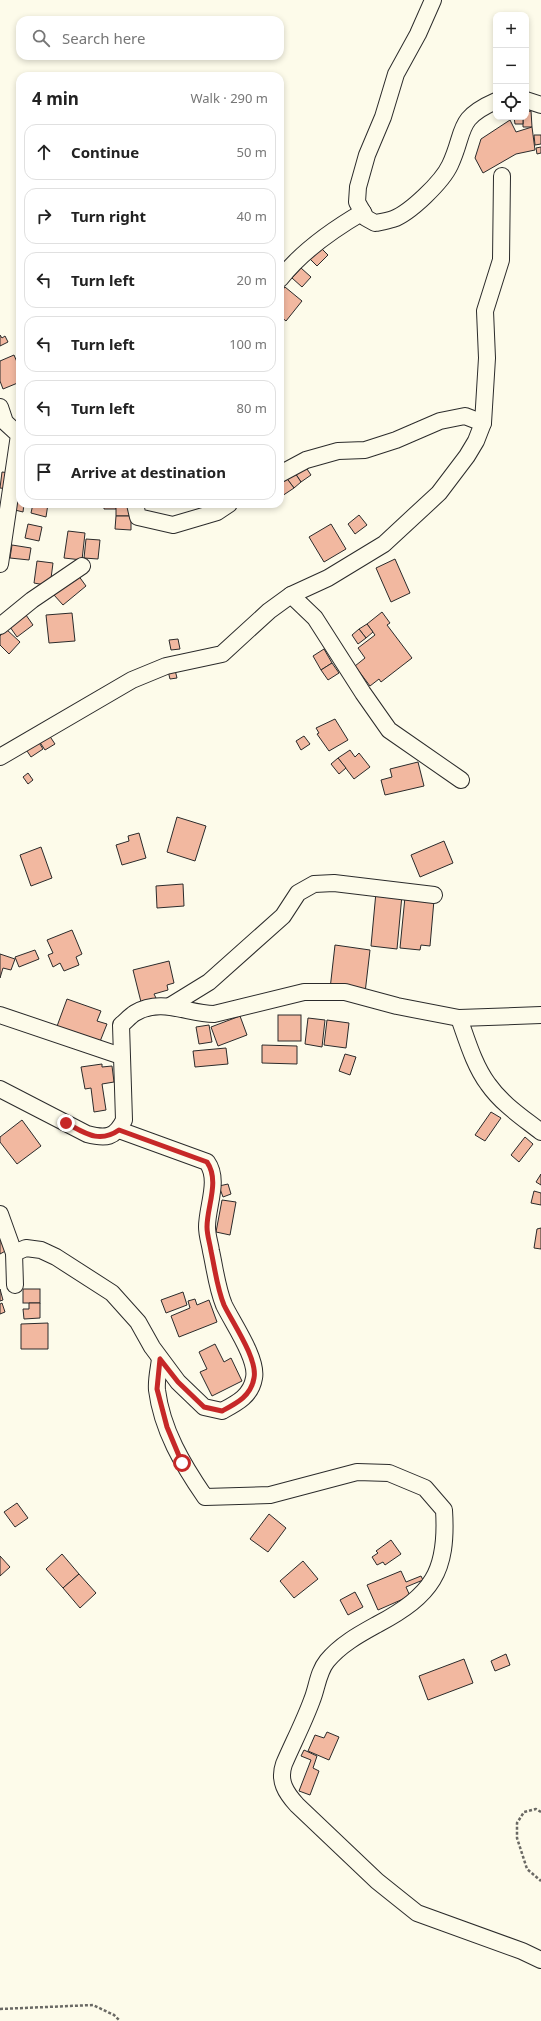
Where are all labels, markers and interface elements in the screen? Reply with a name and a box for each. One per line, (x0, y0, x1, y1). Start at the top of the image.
map controls (493, 12, 529, 120)
button: + (493, 12, 529, 48)
search box (16, 16, 284, 60)
icon: search (30, 27, 52, 49)
text: Search here (62, 28, 145, 48)
button: − (493, 48, 529, 84)
button: locate (493, 84, 529, 120)
text: 4 min (32, 87, 79, 110)
text: Walk · 290 m (190, 89, 268, 107)
icon: ahead (33, 141, 55, 163)
text: Continue (71, 142, 139, 162)
text: 50 m (237, 143, 267, 161)
icon: right (33, 205, 55, 227)
text: Turn right (71, 206, 146, 226)
text: 40 m (237, 207, 267, 225)
icon: left (33, 269, 55, 291)
text: Turn left (71, 270, 135, 290)
text: 20 m (237, 271, 267, 289)
icon: left (33, 333, 55, 355)
text: Turn left (71, 334, 135, 354)
text: 100 m (229, 335, 267, 353)
icon: left (33, 397, 55, 419)
text: Turn left (71, 398, 135, 418)
text: 80 m (237, 399, 267, 417)
icon: arrive (33, 461, 55, 483)
text: Arrive at destination (71, 462, 226, 482)
route end (57, 1114, 75, 1132)
route start (173, 1454, 191, 1472)

